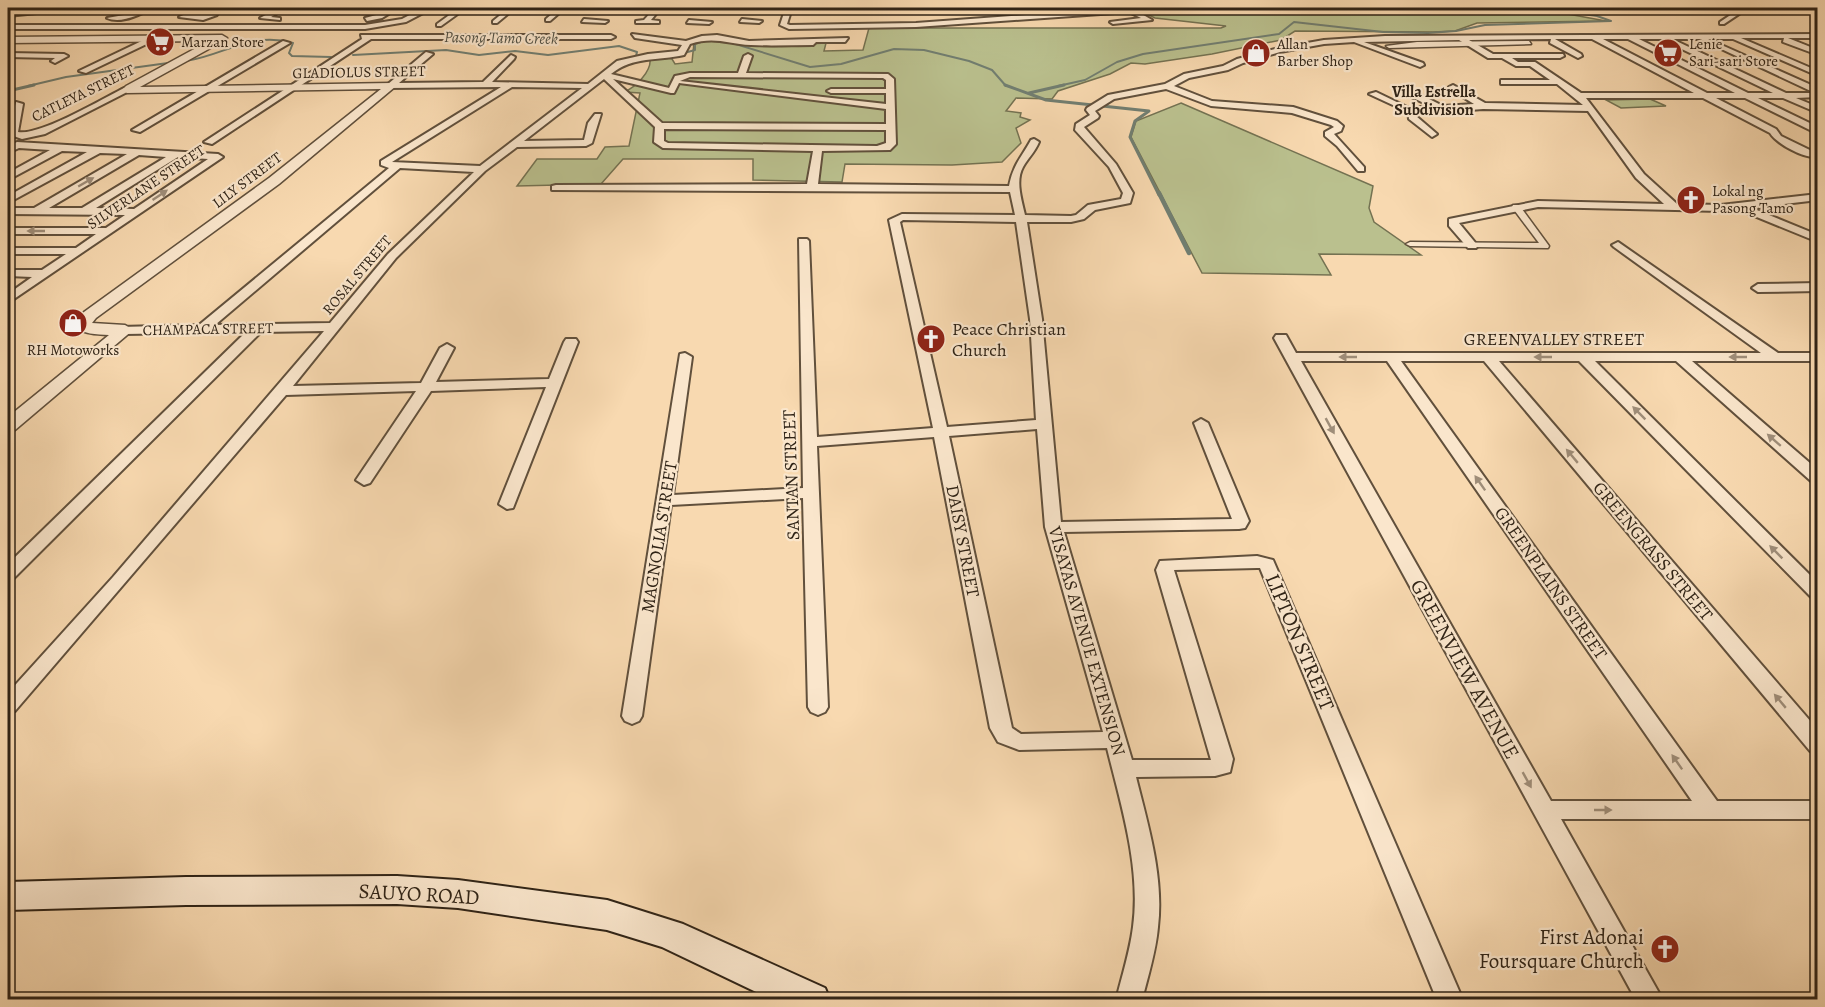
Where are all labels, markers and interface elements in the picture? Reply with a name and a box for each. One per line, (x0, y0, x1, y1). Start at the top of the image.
supermarket icon: Marzan Store (144, 26, 176, 58)
water label: Pasong Tamo Creek (444, 26, 558, 50)
place label: Marzan Store (181, 32, 264, 52)
place label: Allan Barber Shop (1276, 34, 1353, 71)
place label: Lenie Sari-sari Store (1689, 34, 1778, 71)
shop icon: Allan Barber Shop (1240, 37, 1272, 69)
supermarket icon: Lenie Sari-sari Store (1652, 37, 1684, 69)
street label: CATLEYA STREET (28, 59, 138, 127)
street label: GLADIOLUS STREET (292, 61, 426, 83)
district label: Villa Estrella Subdivision (1391, 81, 1476, 121)
street label: SILVERLANE STREET (83, 140, 210, 234)
street label: LILY STREET (208, 147, 286, 213)
one-way arrow (78, 177, 95, 187)
place label: Lokal ng Pasong Tamo (1712, 181, 1794, 218)
church icon: Lokal ng Pasong Tamo (1675, 184, 1707, 216)
one-way arrow (152, 190, 169, 201)
one-way arrow (27, 226, 46, 236)
street label: ROSAL STREET (318, 230, 397, 319)
shop icon: RH Motoworks (57, 307, 89, 339)
place label: Peace Christian Church (952, 317, 1066, 362)
street label: CHAMPACA STREET (142, 318, 274, 340)
church icon: Peace Christian Church (915, 323, 947, 355)
street label: GREENVALLEY STREET (1464, 327, 1644, 351)
place label: RH Motoworks (27, 340, 119, 360)
one-way arrow (1339, 352, 1358, 362)
one-way arrow (1534, 352, 1553, 362)
one-way arrow (1728, 352, 1747, 362)
one-way arrow (1633, 407, 1647, 421)
street label: SANTAN STREET (777, 409, 805, 541)
one-way arrow (1325, 418, 1335, 435)
one-way arrow (1767, 434, 1782, 447)
one-way arrow (1566, 449, 1579, 464)
street label: MAGNOLIA STREET (635, 459, 683, 615)
one-way arrow (1474, 475, 1486, 491)
street label: GREENGRASS STREET (1588, 476, 1718, 626)
street label: DAISY STREET (940, 483, 986, 599)
street label: GREENPLAINS STREET (1489, 502, 1613, 664)
street label: VISAYAS AVENUE EXTENSION (1042, 523, 1131, 758)
one-way arrow (1769, 545, 1784, 559)
street label: LIPTON STREET (1259, 569, 1342, 715)
street label: GREENVIEW AVENUE (1404, 574, 1526, 764)
one-way arrow (1773, 693, 1786, 709)
one-way arrow (1671, 755, 1683, 771)
one-way arrow (1522, 771, 1532, 788)
one-way arrow (1593, 805, 1612, 815)
street label: SAUYO ROAD (358, 877, 480, 911)
place label: First Adonai Foursquare Church (1479, 923, 1644, 975)
church icon: First Adonai Foursquare Church (1649, 933, 1681, 965)

